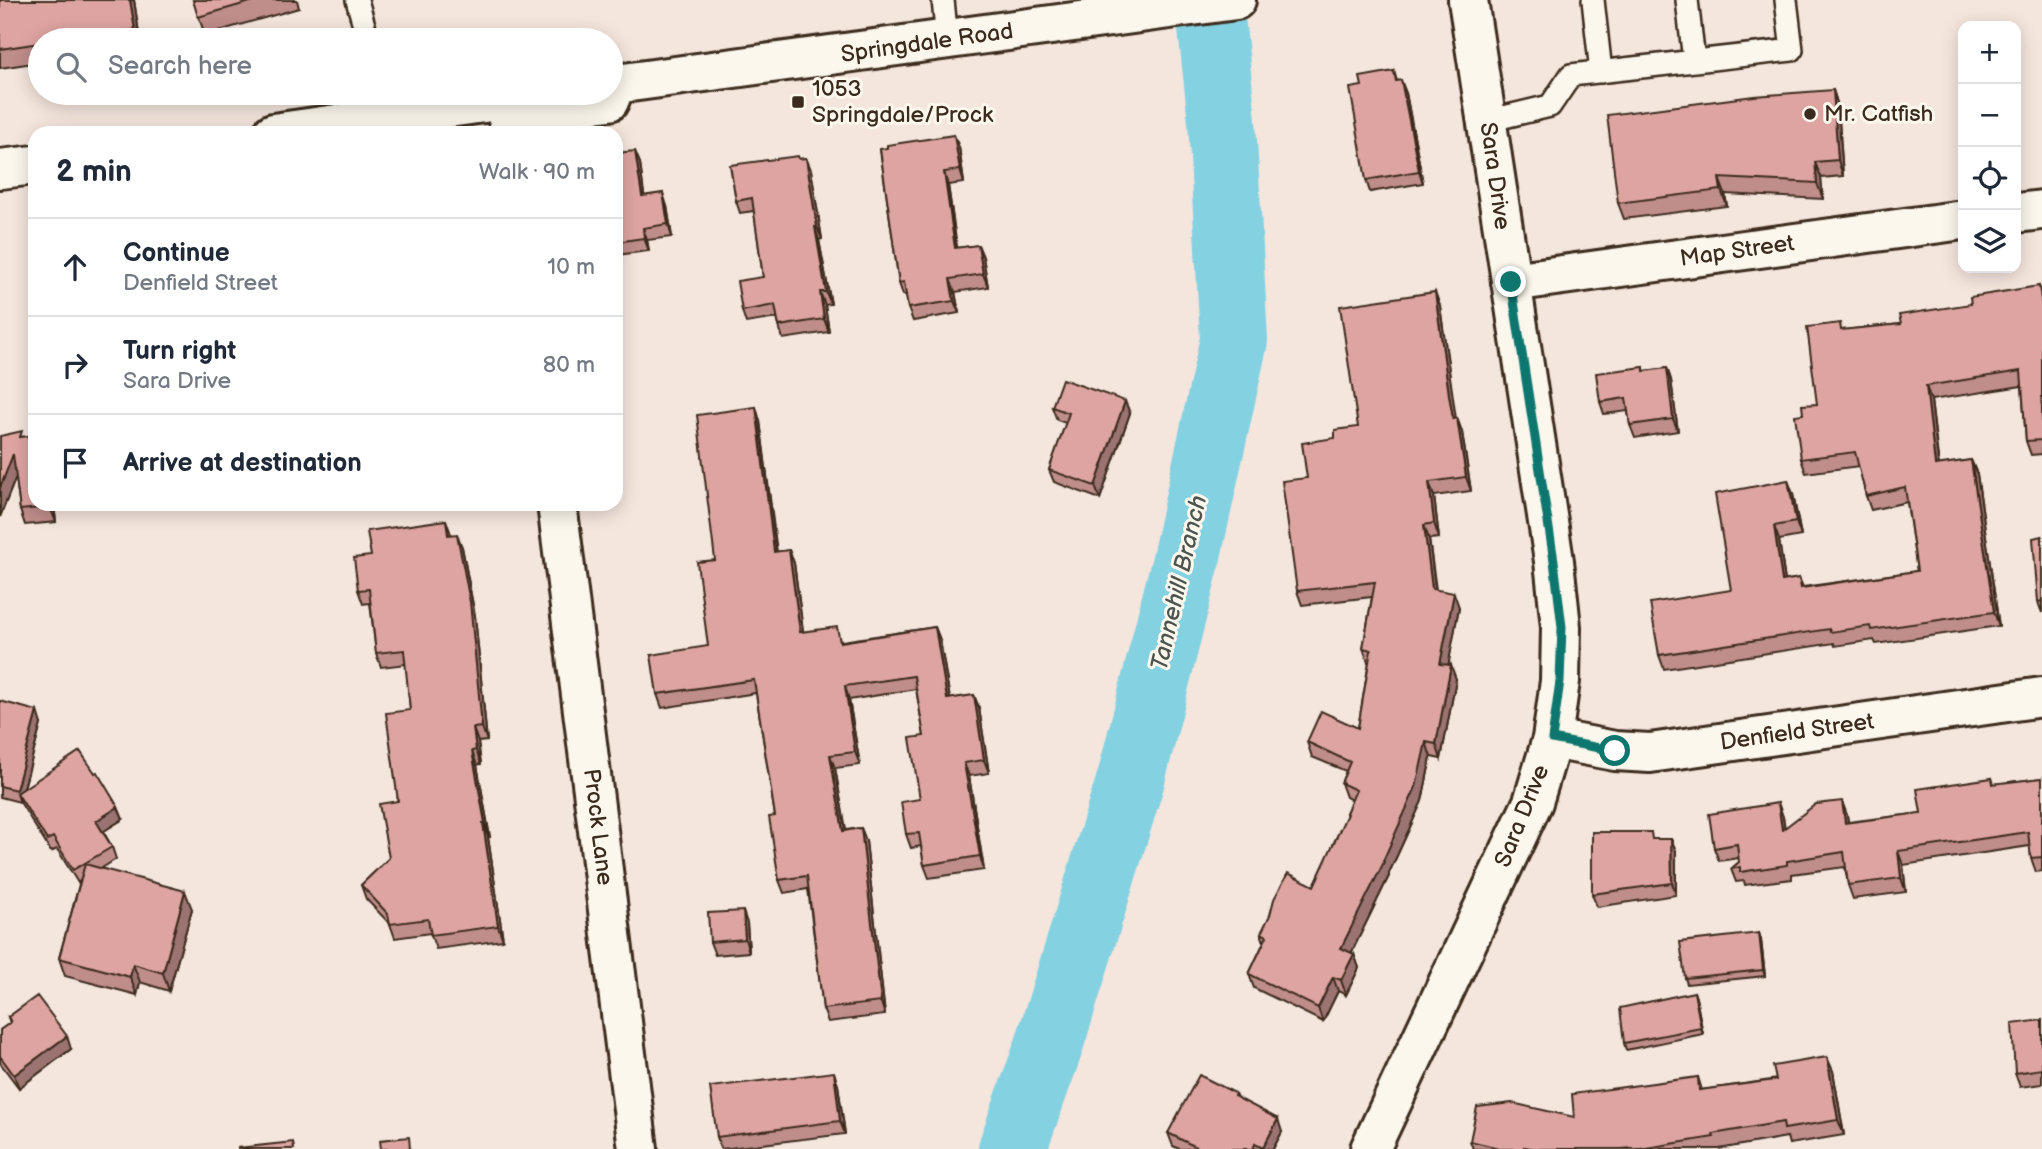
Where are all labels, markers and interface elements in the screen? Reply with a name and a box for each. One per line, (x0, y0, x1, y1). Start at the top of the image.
street label: Springdale Road (839, 17, 1015, 69)
map controls (1958, 21, 2021, 273)
button: + (1958, 21, 2021, 84)
search box (28, 28, 623, 105)
icon: search (52, 48, 90, 86)
text: Search here (108, 51, 252, 82)
place label: 1053 Springdale/Prock (812, 75, 994, 129)
button: − (1958, 84, 2021, 147)
marker: 1053 Springdale/Prock (790, 94, 806, 110)
place label: Mr. Catfish (1824, 100, 1933, 128)
marker: Mr. Catfish (1802, 106, 1818, 122)
street label: Sara Drive (1474, 121, 1516, 231)
button: locate (1958, 147, 2021, 210)
text: 2 min (56, 154, 132, 190)
text: Walk · 90 m (479, 158, 595, 186)
button: layers (1958, 210, 2021, 273)
street label: Map Street (1678, 229, 1796, 273)
text: Continue (123, 238, 230, 269)
icon: ahead (56, 248, 94, 286)
text: 10 m (547, 253, 595, 281)
route end (1495, 266, 1526, 297)
text: Denfield Street (123, 269, 278, 297)
text: Turn right (123, 336, 236, 367)
icon: right (56, 346, 94, 384)
text: 80 m (543, 351, 595, 379)
text: Sara Drive (123, 367, 231, 395)
icon: arrive (56, 444, 94, 482)
text: Arrive at destination (123, 448, 362, 479)
water label: Tannehill Branch (1145, 493, 1213, 673)
street label: Denfield Street (1718, 707, 1876, 757)
route start (1599, 735, 1630, 766)
street label: Sara Drive (1489, 761, 1555, 871)
street label: Prock Lane (577, 767, 619, 887)

